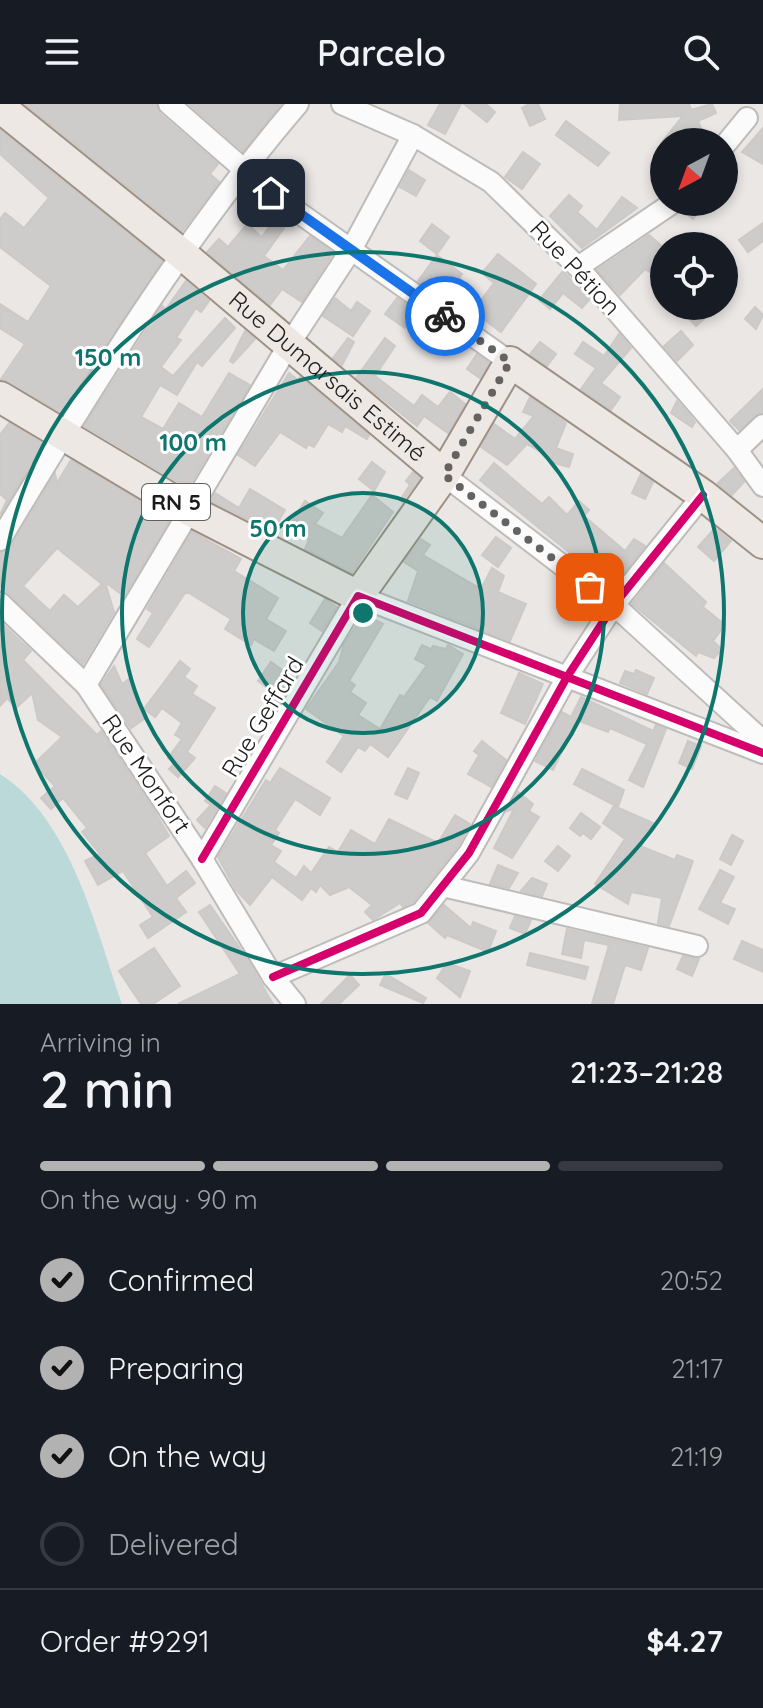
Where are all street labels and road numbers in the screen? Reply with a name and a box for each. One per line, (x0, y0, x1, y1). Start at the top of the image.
street label: Rue Pétion (524, 214, 627, 321)
street label: Rue Dumarsais Estimé (223, 284, 433, 467)
road number: RN 5 (142, 484, 210, 520)
street label: Rue Geffard (215, 651, 310, 782)
street label: Rue Monfort (96, 708, 198, 839)

